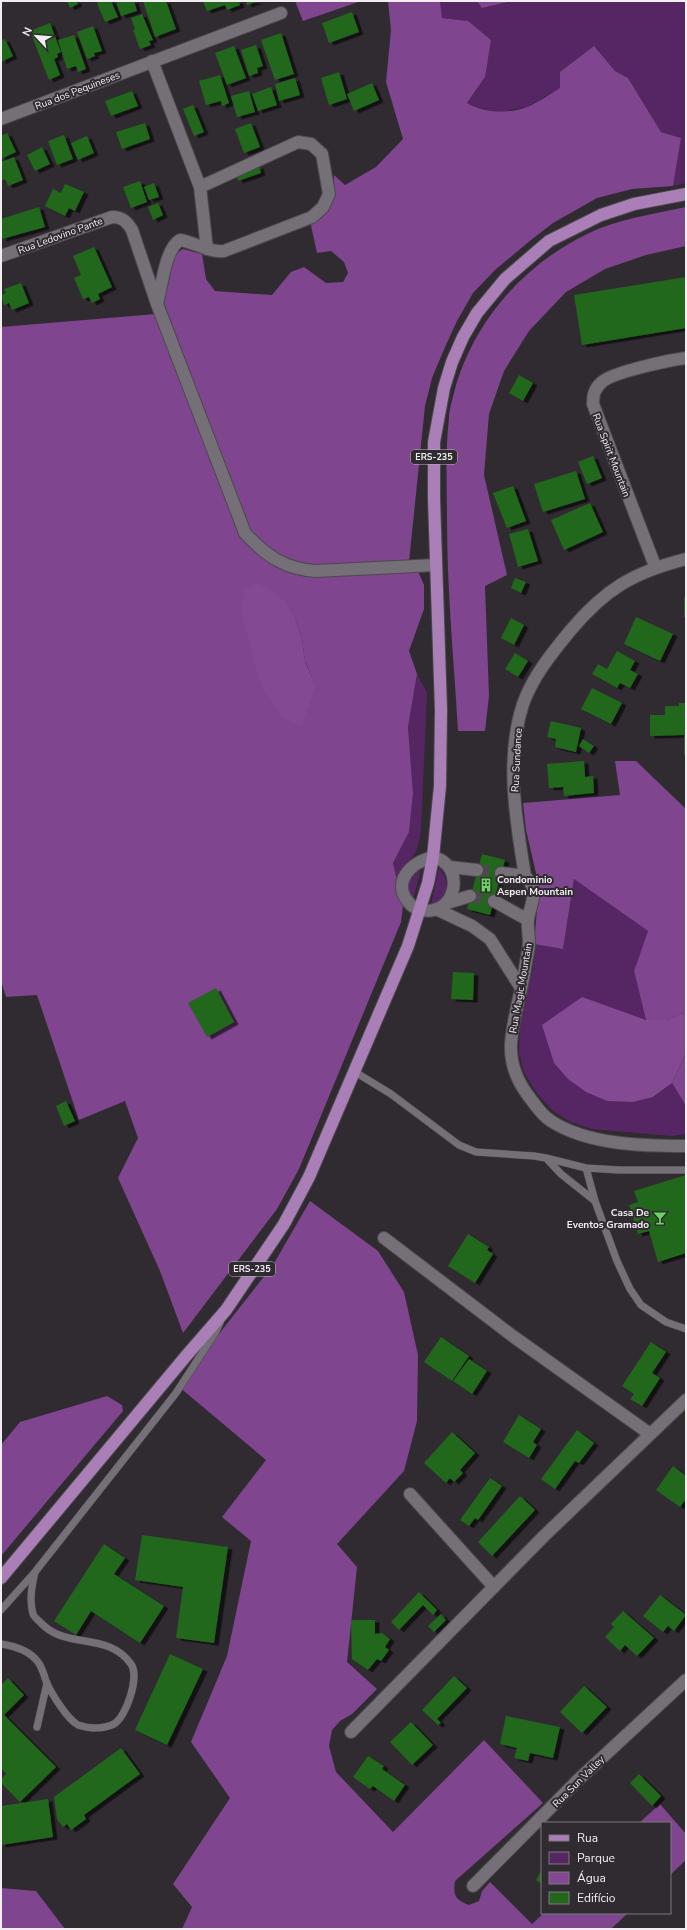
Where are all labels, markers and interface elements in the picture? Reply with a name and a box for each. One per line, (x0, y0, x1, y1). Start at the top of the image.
north arrow (16, 16, 56, 56)
text: N (19, 25, 36, 39)
street label: Rua dos Pequineses (33, 68, 122, 114)
street label: Rua Ledovino Pante (16, 214, 105, 258)
street label: Rua Spirit Mountain (589, 411, 633, 499)
road number: ERS-235 (411, 450, 457, 464)
street label: Rua Sundance (508, 728, 526, 793)
place label: Condominio Aspen Mountain (497, 873, 573, 899)
building icon: Condominio Aspen Mountain (478, 877, 494, 893)
street label: Rua Magic Mountain (506, 942, 536, 1034)
place label: Casa De Eventos Gramado (567, 1206, 650, 1232)
bar icon: Casa De Eventos Gramado (652, 1210, 668, 1226)
road number: ERS-235 (229, 1262, 275, 1276)
street label: Rua Sun Valley (550, 1752, 608, 1811)
legend (541, 1822, 671, 1914)
text: Rua (577, 1830, 598, 1846)
text: Parque (577, 1850, 615, 1866)
text: Água (577, 1870, 606, 1886)
text: Edifício (577, 1890, 616, 1906)

